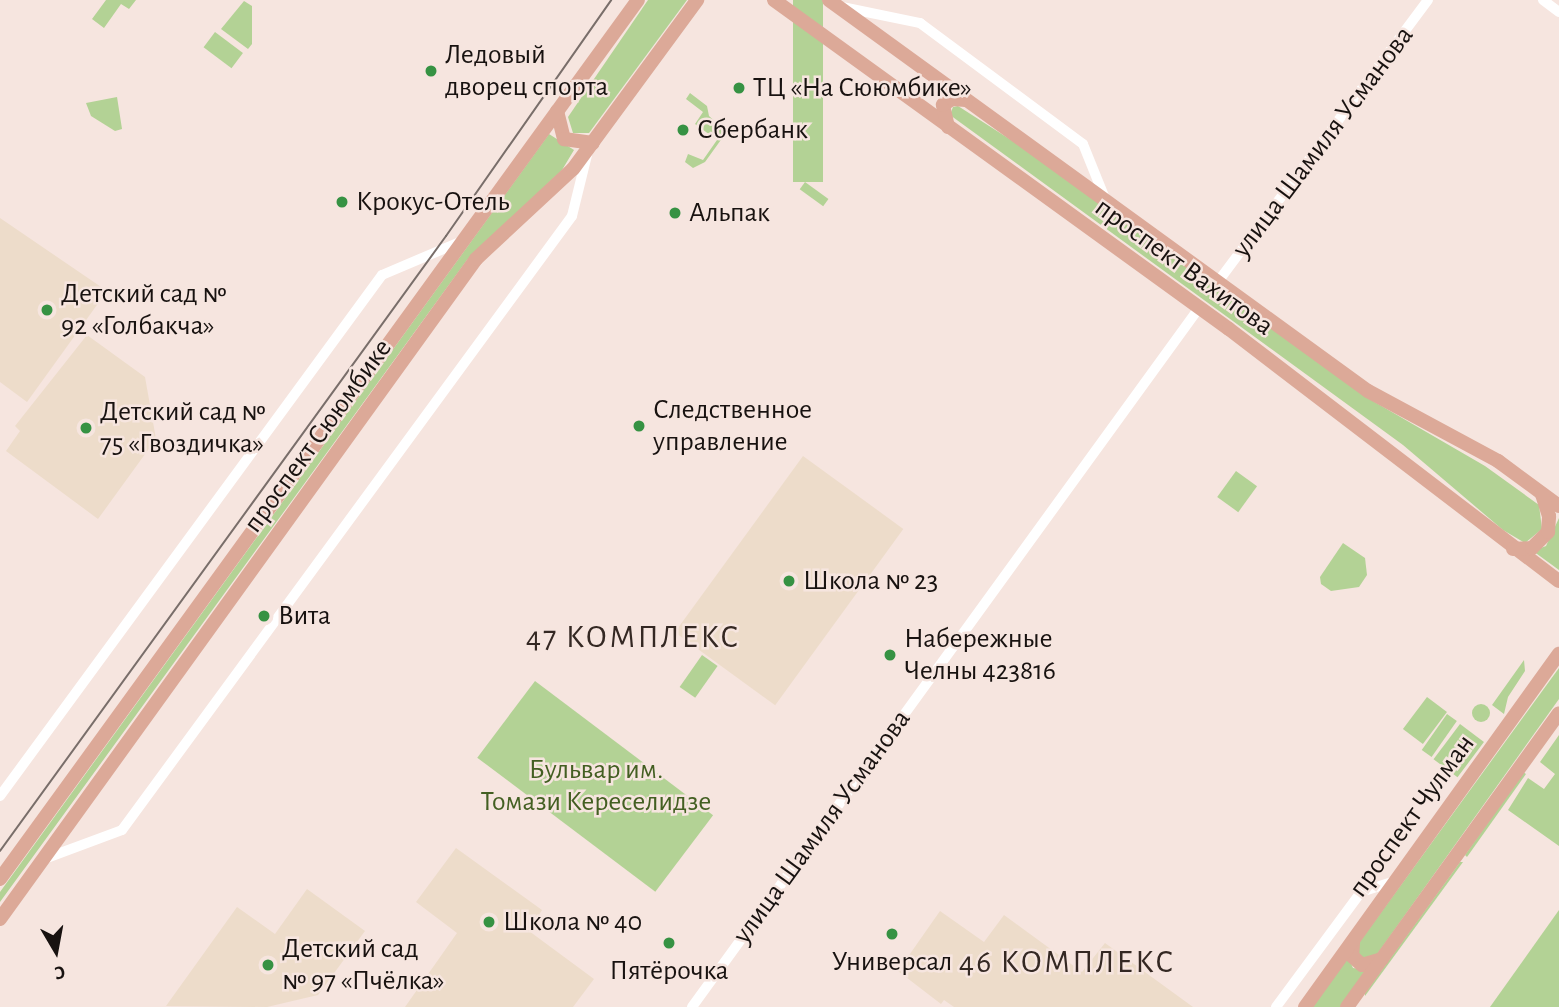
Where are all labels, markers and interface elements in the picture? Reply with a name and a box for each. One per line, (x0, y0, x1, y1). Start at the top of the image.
street label: улица Шамиля Усманова (1225, 20, 1421, 264)
place label: Ледовый дворец спорта (445, 38, 608, 104)
marker: Ледовый дворец спорта (423, 63, 439, 79)
place label: ТЦ «На Сююмбике» (753, 71, 972, 105)
marker: ТЦ «На Сююмбике» (731, 80, 747, 96)
place label: Сбербанк (697, 113, 808, 147)
marker: Сбербанк (675, 122, 691, 138)
place label: Крокус-Отель (356, 185, 509, 219)
street label: проспект Вахитова (1088, 191, 1280, 343)
marker: Крокус-Отель (334, 194, 350, 210)
place label: Альпак (689, 196, 770, 230)
marker: Альпак (667, 205, 683, 221)
place label: Детский сад № 92 «Голбакча» (61, 277, 227, 343)
marker: Детский сад № 92 «Голбакча» (39, 302, 55, 318)
street label: проспект Сююмбике (236, 333, 400, 539)
place label: Следственное управление (653, 393, 812, 459)
place label: Детский сад № 75 «Гвоздичка» (100, 395, 266, 461)
marker: Следственное управление (631, 418, 647, 434)
marker: Детский сад № 75 «Гвоздичка» (78, 420, 94, 436)
place label: Школа № 23 (803, 564, 938, 598)
marker: Школа № 23 (781, 573, 797, 589)
place label: Вита (278, 599, 331, 633)
marker: Вита (256, 608, 272, 624)
district label: 47 КОМПЛЕКС (527, 618, 739, 656)
place label: Набережные Челны 423816 (904, 622, 1056, 688)
marker: Набережные Челны 423816 (882, 647, 898, 663)
street label: улица Шамиля Усманова (726, 703, 918, 951)
street label: проспект Чулман (1342, 728, 1482, 904)
park label: Бульвар им. Томази Кереселидзе (481, 753, 711, 819)
place label: Школа № 40 (503, 905, 642, 939)
marker: Школа № 40 (481, 914, 497, 930)
north arrow (21, 916, 91, 986)
marker: Универсал (884, 926, 900, 942)
place label: Детский сад № 97 «Пчёлка» (282, 932, 445, 998)
marker: Пятёрочка (661, 935, 677, 951)
district label: 46 КОМПЛЕКС (960, 943, 1174, 981)
place label: Универсал (832, 945, 952, 979)
place label: Пятёрочка (609, 954, 729, 988)
marker: Детский сад № 97 «Пчёлка» (260, 957, 276, 973)
text: С (53, 962, 67, 982)

